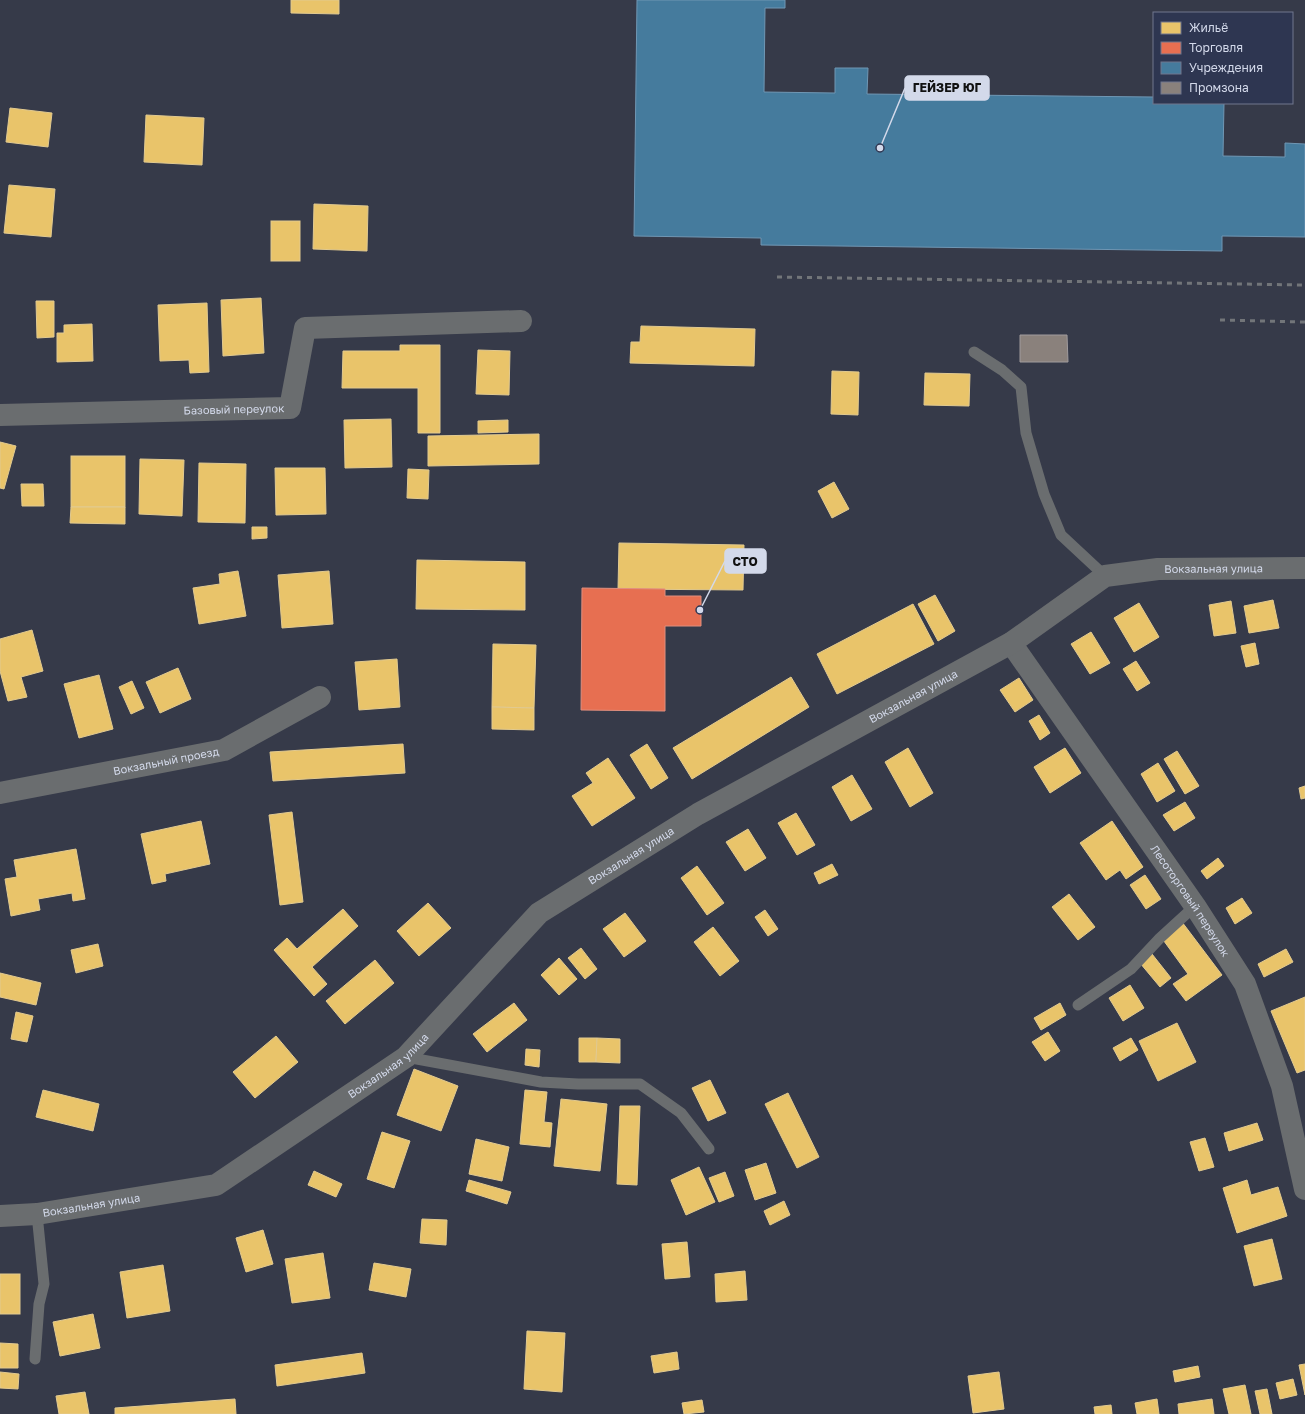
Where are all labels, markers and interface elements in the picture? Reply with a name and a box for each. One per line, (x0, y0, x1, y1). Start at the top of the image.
legend (1153, 12, 1293, 104)
text: Жильё (1189, 20, 1228, 35)
text: Торговля (1189, 40, 1243, 55)
text: Учреждения (1189, 60, 1263, 75)
callout: ГЕЙЗЕР ЮГ (905, 76, 989, 100)
text: ГЕЙЗЕР ЮГ (913, 80, 981, 95)
text: Промзона (1189, 80, 1249, 95)
street label: Базовый переулок (183, 401, 285, 417)
callout: СТО (725, 549, 766, 573)
text: СТО (732, 554, 758, 569)
street label: Вокзальная улица (1164, 561, 1263, 575)
street label: Вокзальная улица (867, 667, 959, 725)
street label: Вокзальный проезд (112, 744, 220, 777)
street label: Вокзальная улица (586, 824, 676, 887)
street label: Лесоторговый переулок (1148, 842, 1233, 959)
street label: Вокзальная улица (345, 1030, 431, 1100)
street label: Вокзальная улица (41, 1190, 141, 1219)

